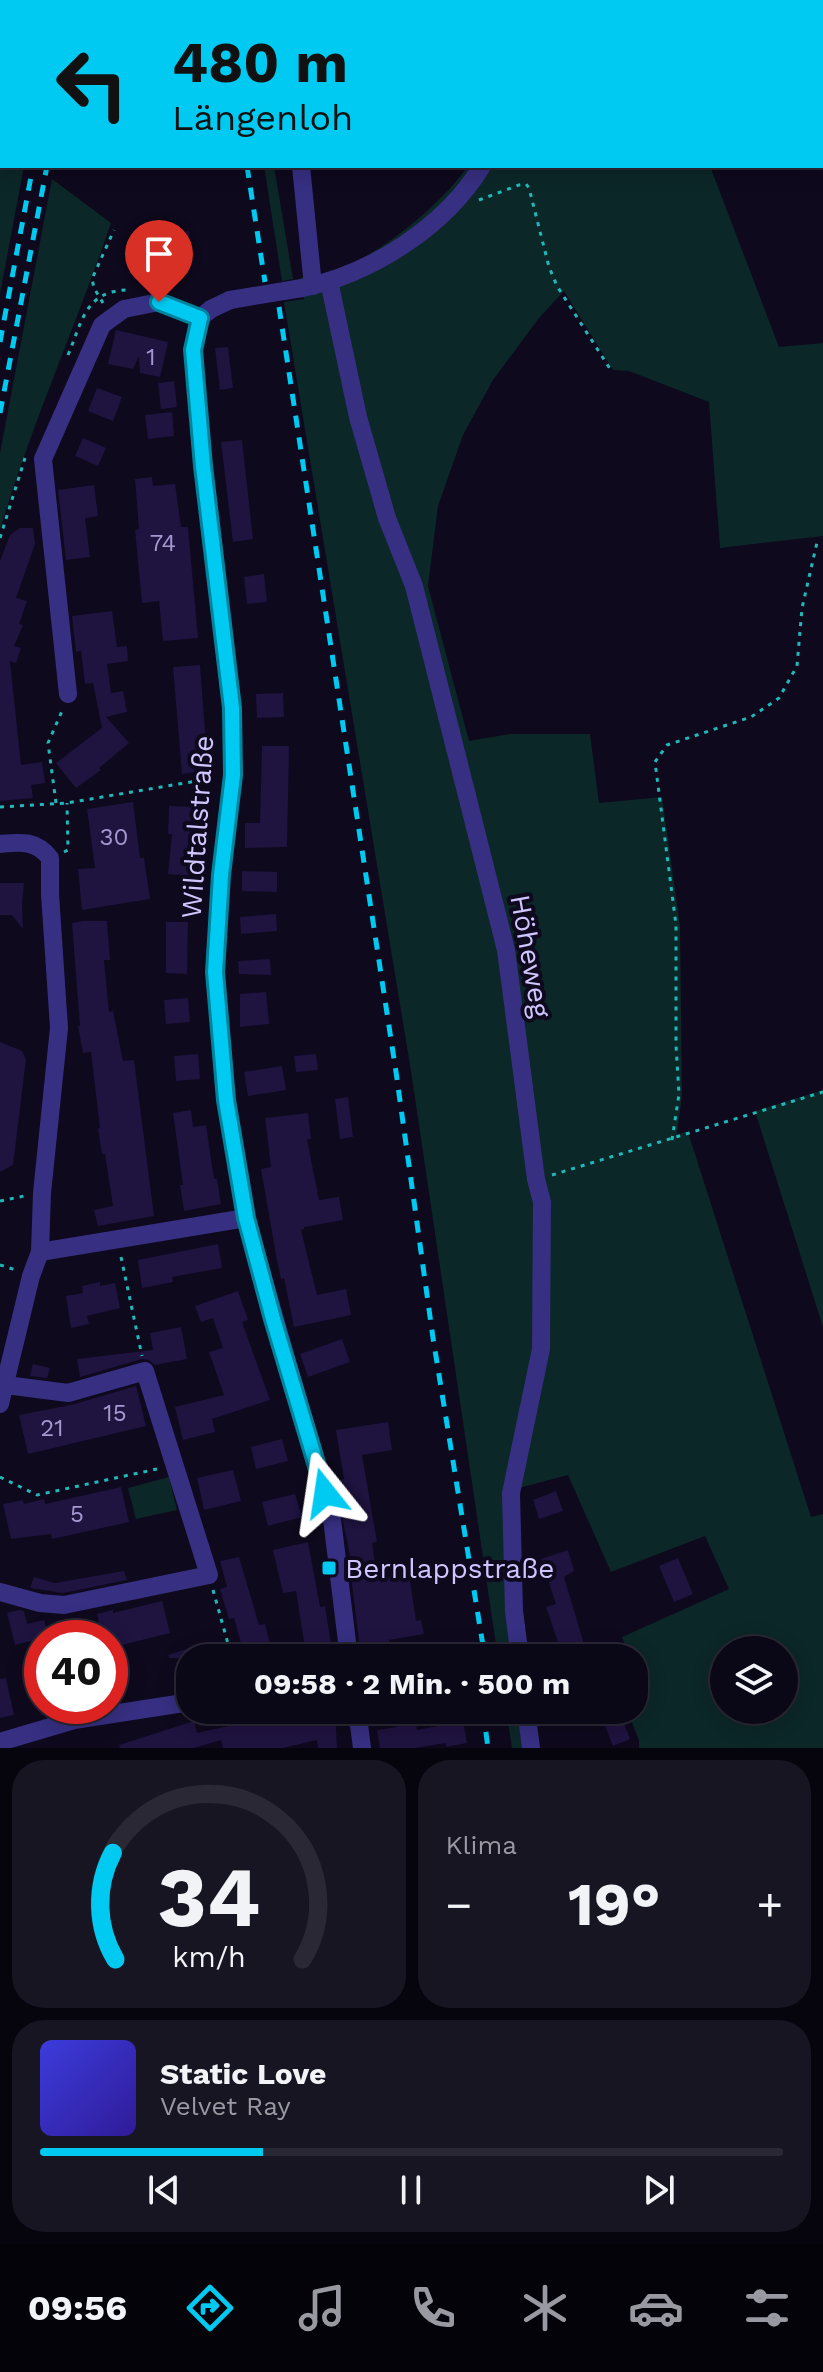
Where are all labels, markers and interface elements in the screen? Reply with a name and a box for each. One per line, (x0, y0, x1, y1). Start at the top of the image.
text: 480 m (172, 30, 348, 96)
icon: left (40, 32, 144, 136)
text: Längenloh (172, 97, 353, 139)
pin (125, 220, 193, 302)
icon: arrive (137, 232, 181, 276)
house number: 1 (146, 343, 156, 371)
house number: 74 (150, 529, 176, 557)
street label: Wildtalstraße (175, 734, 220, 920)
house number: 30 (100, 823, 128, 851)
street label: Höheweg (503, 892, 558, 1020)
house number: 15 (103, 1399, 127, 1427)
house number: 21 (40, 1414, 64, 1442)
position arrow (283, 1451, 367, 1535)
house number: 5 (70, 1500, 84, 1528)
place label: Bernlappstraße (345, 1552, 555, 1585)
marker: Bernlappstraße (320, 1559, 338, 1577)
speed limit sign: 40 (24, 1620, 128, 1724)
map controls (710, 1636, 798, 1724)
button: layers (710, 1636, 798, 1724)
text: 09:58 · 2 Min. · 500 m (254, 1666, 570, 1701)
text: Klima (446, 1830, 517, 1860)
text: 34 (157, 1849, 260, 1946)
text: 19° (568, 1869, 661, 1940)
text: − (446, 1879, 472, 1931)
text: + (756, 1879, 783, 1931)
text: km/h (172, 1940, 246, 1974)
text: Static Love (160, 2056, 326, 2091)
text: Velvet Ray (160, 2091, 291, 2121)
icon: previous (142, 2168, 186, 2212)
icon: pause (389, 2168, 433, 2212)
icon: next (637, 2168, 681, 2212)
icon: directions (182, 2280, 238, 2336)
icon: music (294, 2280, 350, 2336)
icon: phone (405, 2280, 461, 2336)
icon: climate (517, 2280, 573, 2336)
icon: car (628, 2280, 684, 2336)
icon: filters (739, 2280, 795, 2336)
text: 09:56 (28, 2287, 127, 2329)

